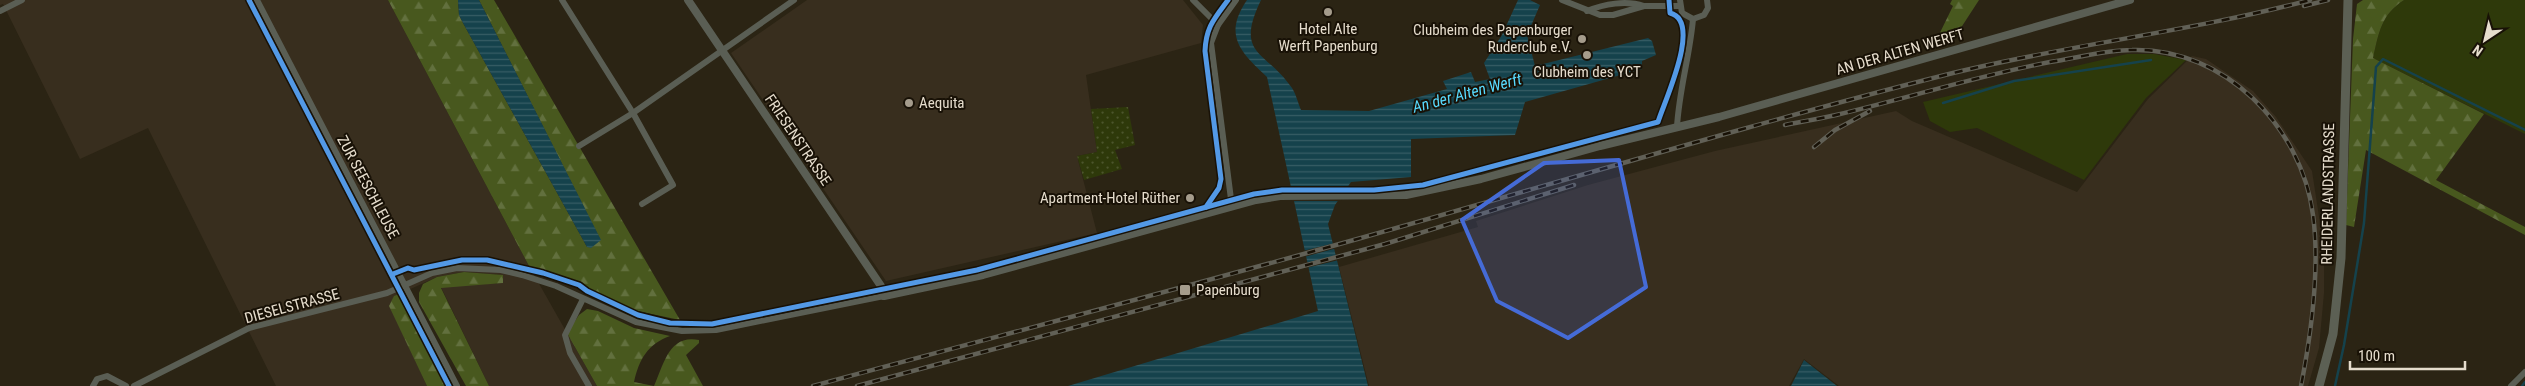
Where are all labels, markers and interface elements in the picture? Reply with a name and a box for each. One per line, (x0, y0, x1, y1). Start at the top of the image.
marker: Hotel Alte Werft Papenburg (1322, 6, 1334, 18)
north arrow (2460, 15, 2510, 65)
place label: Hotel Alte Werft Papenburg (1278, 20, 1378, 55)
place label: Clubheim des Papenburger Ruderclub e.V. (1413, 21, 1572, 56)
street label: AN DER ALTEN WERFT (1834, 25, 1966, 79)
marker: Clubheim des Papenburger Ruderclub e.V. (1576, 33, 1588, 45)
text: N (2469, 42, 2486, 60)
marker: Clubheim des YCT (1581, 49, 1593, 61)
place label: Clubheim des YCT (1533, 63, 1641, 81)
water label: An der Alten Werft (1409, 69, 1524, 117)
street label: FRIESENSTRASSE (761, 91, 835, 189)
place label: Aequita (919, 94, 965, 112)
marker: Aequita (903, 97, 915, 109)
street label: RHEIDERLANDSTRASSE (2318, 123, 2338, 265)
street label: ZUR SEESCHLEUSE (333, 132, 403, 242)
place label: Apartment-Hotel Rüther (1040, 189, 1180, 207)
marker: Apartment-Hotel Rüther (1184, 192, 1196, 204)
place label: Papenburg (1196, 281, 1260, 299)
marker: Papenburg (1178, 283, 1192, 297)
street label: DIESELSTRASSE (243, 285, 341, 327)
scale bar (2350, 338, 2465, 370)
text: 100 m (2358, 347, 2395, 365)

